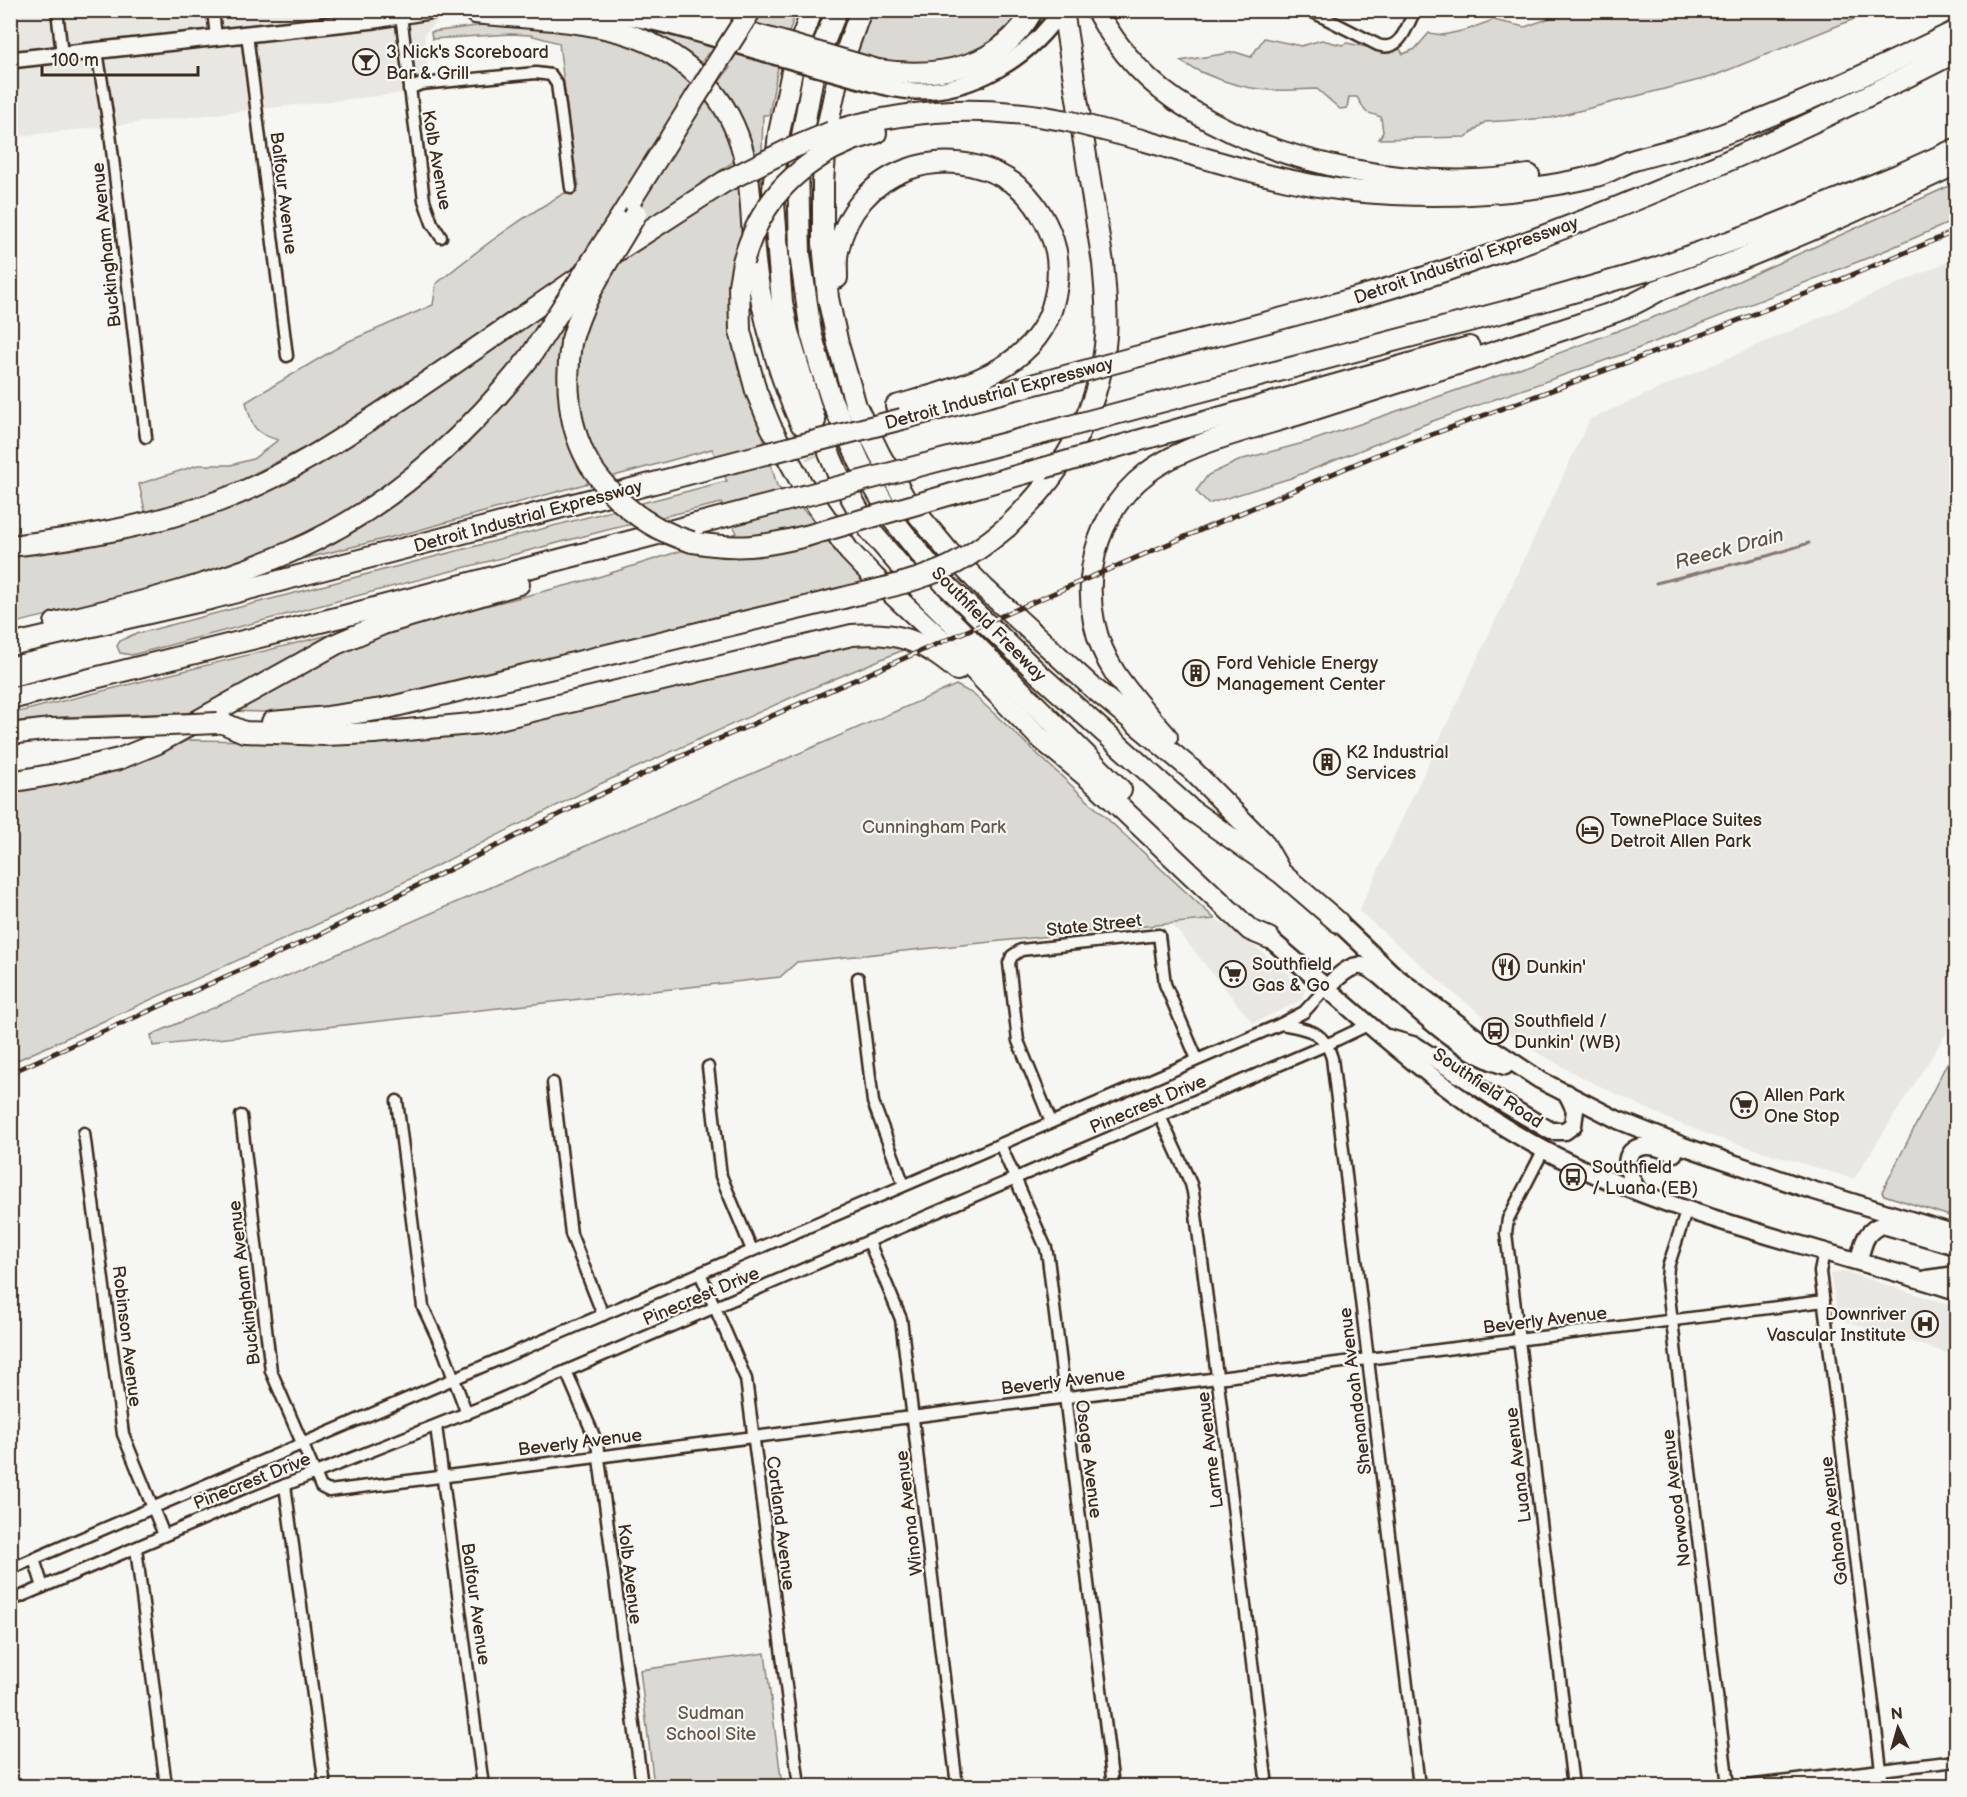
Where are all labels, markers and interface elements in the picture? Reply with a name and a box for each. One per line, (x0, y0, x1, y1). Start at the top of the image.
scale bar (42, 39, 198, 77)
place label: 3 Nick's Scoreboard Bar & Grill (386, 42, 549, 84)
bar icon: 3 Nick's Scoreboard Bar & Grill (351, 47, 381, 77)
text: 100 m (51, 50, 99, 71)
street label: Kolb Avenue (417, 108, 456, 212)
street label: Balfour Avenue (266, 131, 301, 256)
street label: Buckingham Avenue (87, 161, 126, 328)
street label: Detroit Industrial Expressway (1351, 212, 1582, 309)
street label: Detroit Industrial Expressway (882, 353, 1117, 434)
street label: Detroit Industrial Expressway (411, 476, 646, 557)
water label: Reeck Drain (1672, 523, 1786, 575)
street label: Southfield Freeway (927, 563, 1051, 687)
place label: Ford Vehicle Energy Management Center (1216, 653, 1386, 695)
building icon: Ford Vehicle Energy Management Center (1181, 658, 1211, 688)
place label: K2 Industrial Services (1346, 742, 1449, 784)
building icon: K2 Industrial Services (1312, 747, 1342, 777)
place label: TownePlace Suites Detroit Allen Park (1610, 810, 1762, 852)
hotel icon: TownePlace Suites Detroit Allen Park (1575, 815, 1605, 845)
park label: Cunningham Park (862, 817, 1006, 838)
street label: State Street (1045, 910, 1143, 941)
restaurant icon: Dunkin' (1491, 952, 1521, 982)
place label: Southfield Gas & Go (1252, 954, 1332, 996)
place label: Dunkin' (1526, 957, 1586, 978)
supermarket icon: Southfield Gas & Go (1218, 959, 1248, 989)
place label: Southfield / Dunkin' (WB) (1514, 1011, 1621, 1053)
bus stop icon: Southfield / Dunkin' (WB) (1480, 1016, 1510, 1046)
street label: Southfield Road (1429, 1044, 1547, 1133)
street label: Pinecrest Drive (1087, 1070, 1210, 1138)
place label: Allen Park One Stop (1764, 1085, 1845, 1127)
supermarket icon: Allen Park One Stop (1729, 1090, 1759, 1120)
place label: Southfield / Luana (EB) (1592, 1157, 1698, 1199)
bus stop icon: Southfield / Luana (EB) (1558, 1162, 1588, 1192)
street label: Buckingham Avenue (224, 1199, 265, 1367)
street label: Pinecrest Drive (640, 1262, 763, 1330)
street label: Robinson Avenue (107, 1264, 146, 1408)
street label: Beverly Avenue (1482, 1302, 1609, 1339)
place label: Downriver Vascular Institute (1767, 1304, 1906, 1346)
street label: Shenandoah Avenue (1335, 1306, 1376, 1476)
hospital icon: Downriver Vascular Institute (1910, 1309, 1940, 1339)
street label: Beverly Avenue (1000, 1363, 1127, 1400)
street label: Larme Avenue (1193, 1390, 1228, 1509)
street label: Osage Avenue (1071, 1399, 1106, 1520)
street label: Luana Avenue (1501, 1406, 1536, 1524)
street label: Beverly Avenue (517, 1424, 644, 1461)
street label: Norwood Avenue (1658, 1428, 1695, 1568)
street label: Pinecrest Drive (191, 1448, 314, 1514)
street label: Winona Avenue (891, 1449, 928, 1577)
street label: Cortland Avenue (762, 1455, 799, 1592)
street label: Gahona Avenue (1816, 1455, 1853, 1586)
street label: Kolb Avenue (613, 1523, 646, 1626)
street label: Balfour Avenue (457, 1542, 495, 1667)
north arrow (1868, 1698, 1928, 1758)
park label: Sudman School Site (666, 1703, 756, 1745)
text: N (1890, 1705, 1904, 1725)

